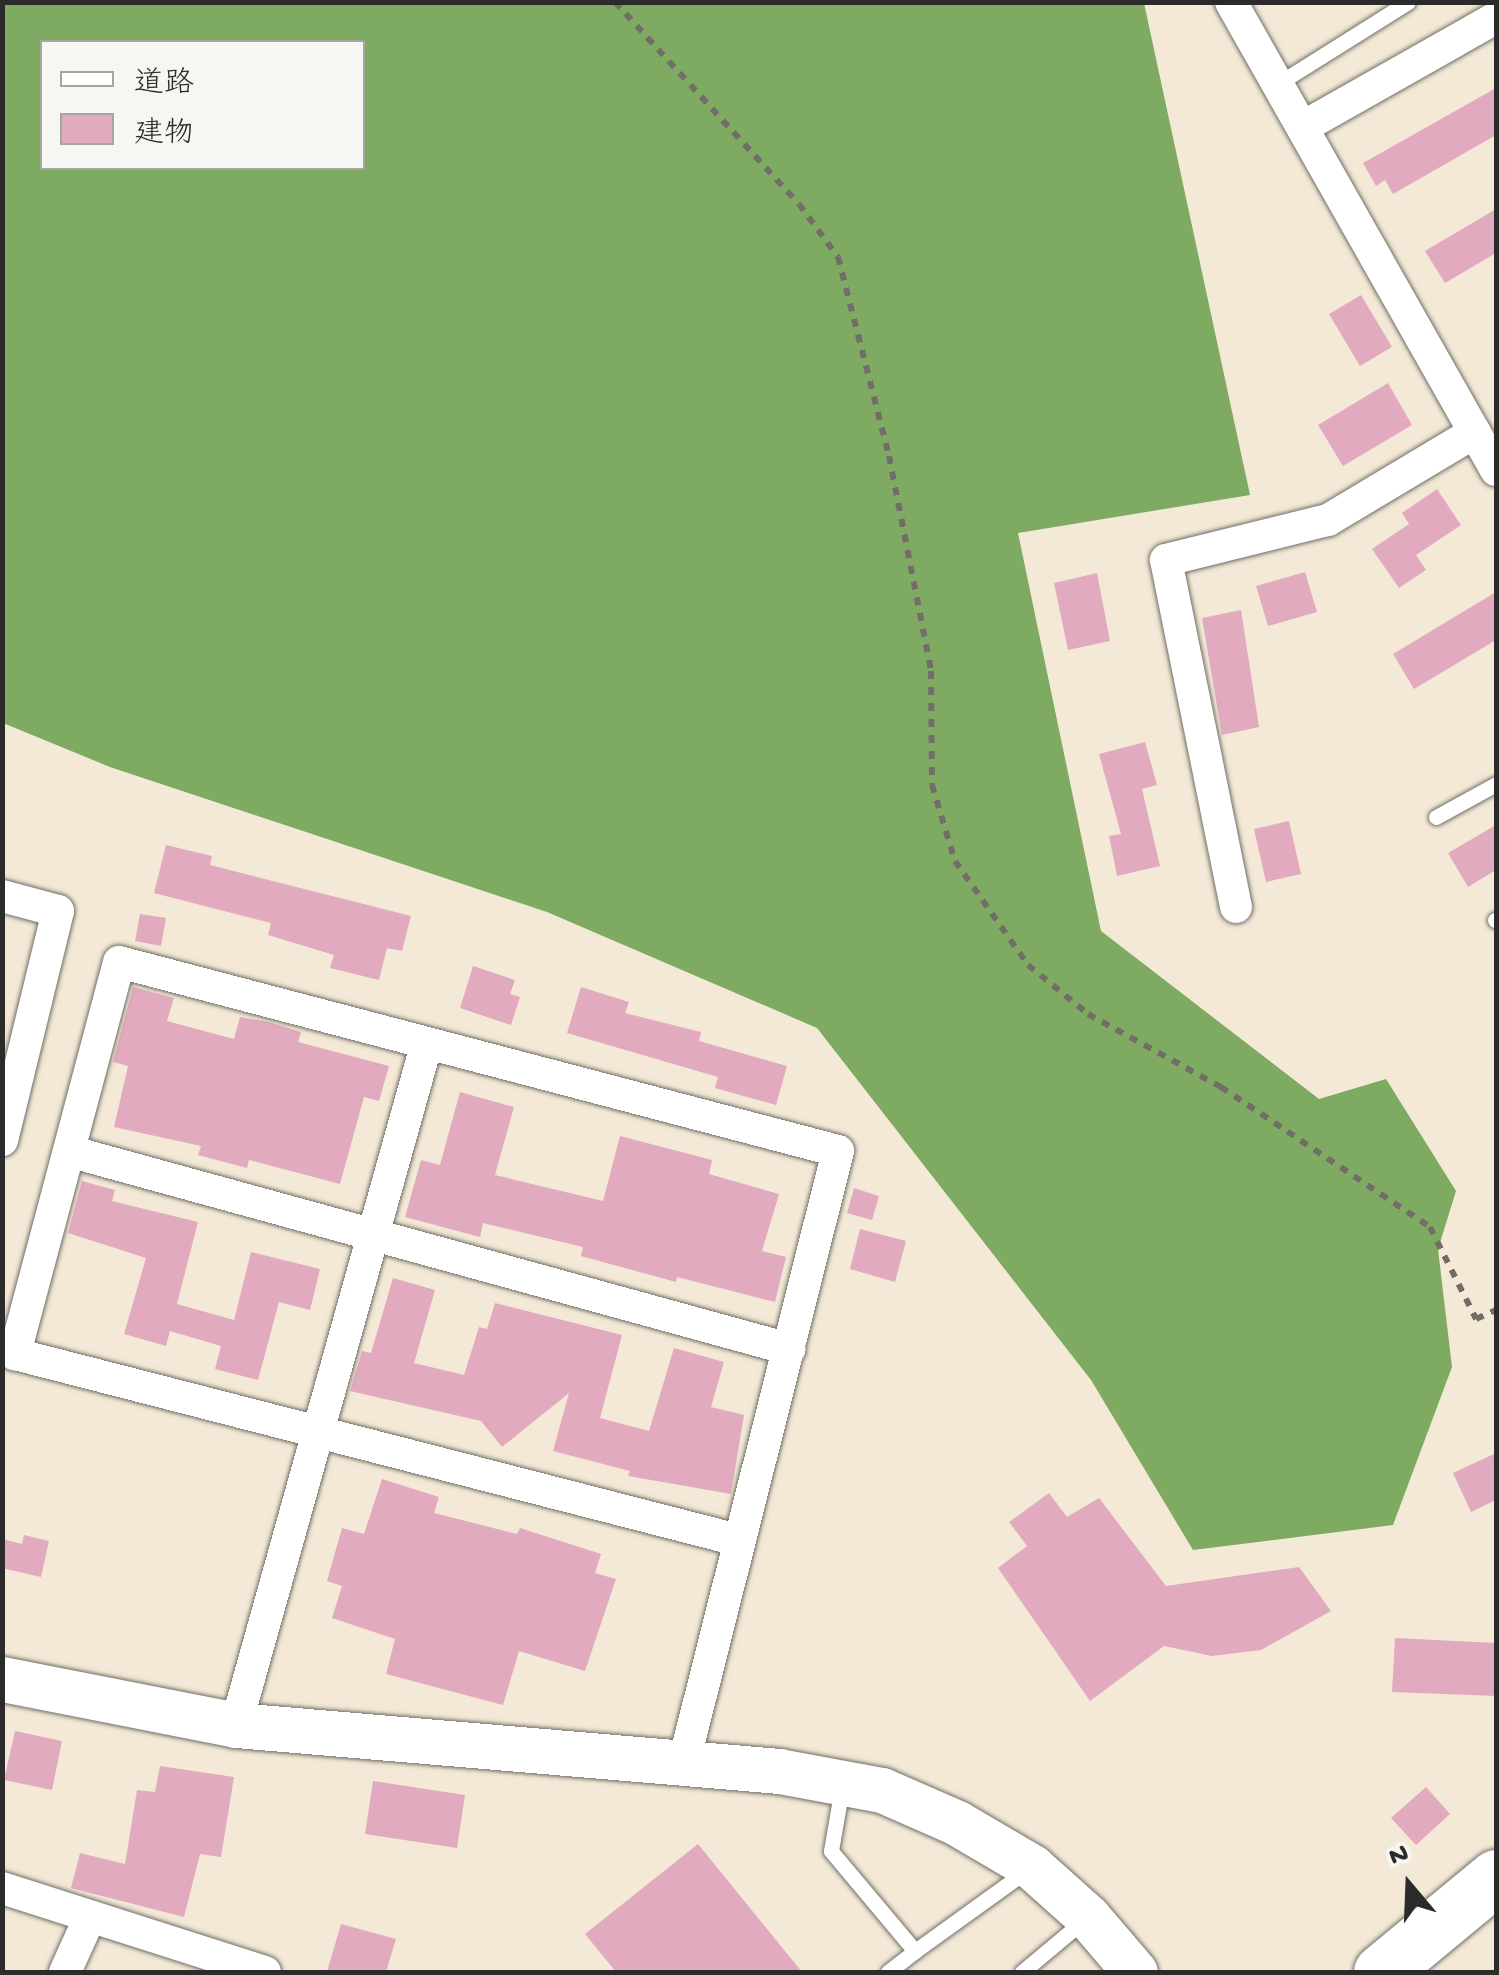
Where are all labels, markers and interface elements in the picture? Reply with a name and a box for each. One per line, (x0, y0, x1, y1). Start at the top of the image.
legend (40, 40, 365, 170)
text: 道路 (134, 68, 194, 103)
text: 建物 (134, 118, 194, 153)
north arrow (1359, 1835, 1459, 1935)
text: N (1385, 1838, 1413, 1875)

